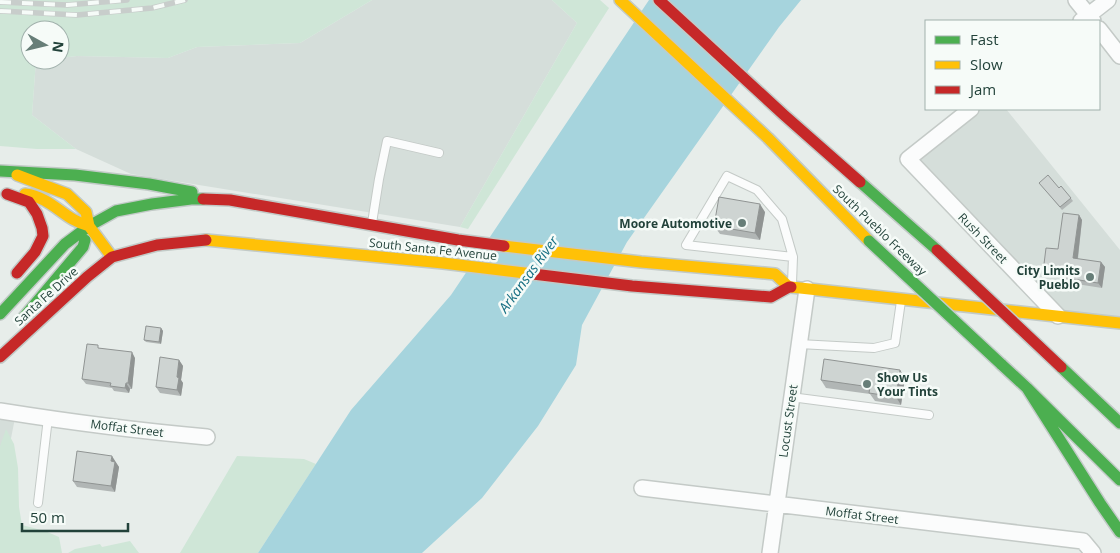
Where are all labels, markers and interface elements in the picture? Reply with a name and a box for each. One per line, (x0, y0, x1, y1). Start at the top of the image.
north arrow (20, 20, 70, 70)
legend (925, 20, 1100, 110)
text: Fast (970, 29, 999, 49)
text: N (48, 40, 69, 54)
text: Slow (970, 54, 1003, 74)
text: Jam (968, 79, 996, 99)
street label: South Pueblo Freeway (829, 181, 931, 280)
street label: Rush Street (954, 209, 1012, 267)
place label: Moore Automotive (619, 215, 732, 232)
marker: Moore Automotive (736, 217, 748, 229)
water label: Arkansas River (493, 232, 563, 317)
street label: South Santa Fe Avenue (368, 234, 498, 264)
place label: City Limits Pueblo (1016, 262, 1080, 293)
street label: Santa Fe Drive (11, 263, 82, 329)
marker: City Limits Pueblo (1084, 271, 1096, 283)
place label: Show Us Your Tints (877, 369, 938, 400)
marker: Show Us Your Tints (861, 378, 873, 390)
street label: Locust Street (774, 384, 802, 458)
street label: Moffat Street (89, 415, 165, 441)
scale bar (22, 500, 129, 532)
street label: Moffat Street (824, 502, 900, 528)
text: 50 m (30, 507, 65, 527)

